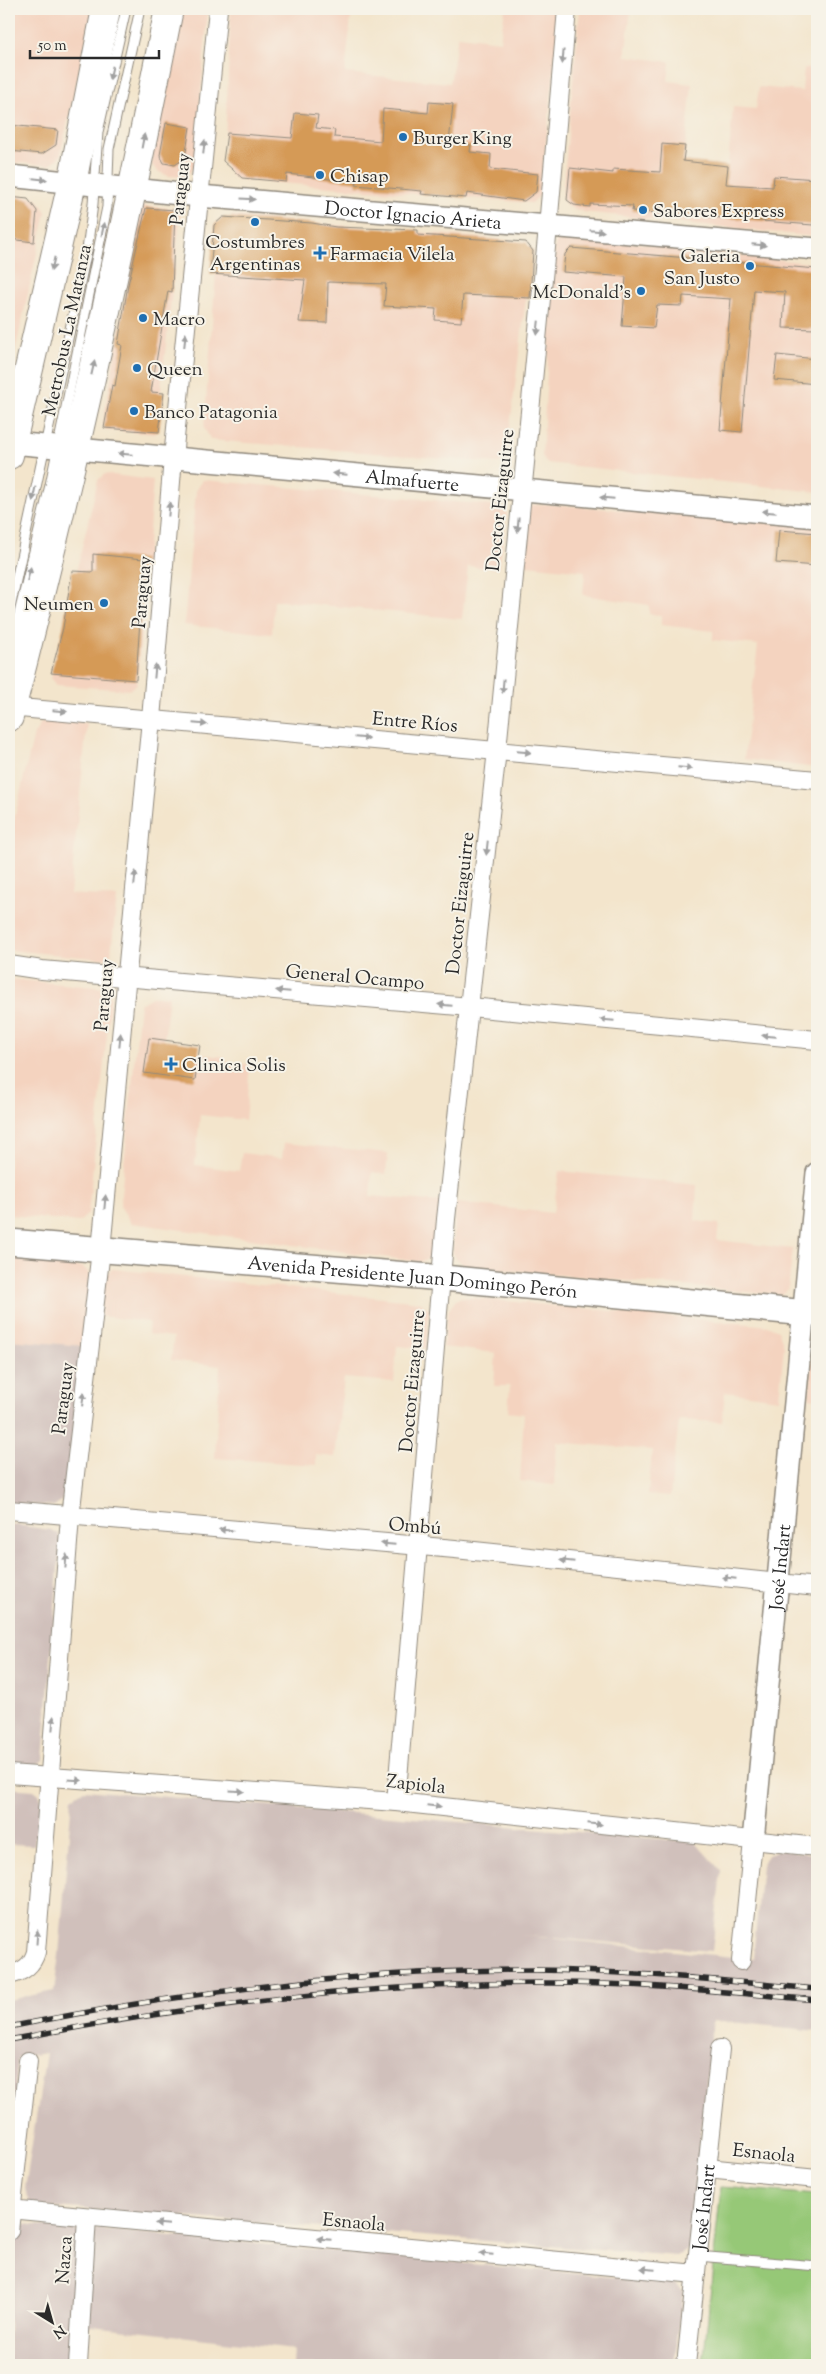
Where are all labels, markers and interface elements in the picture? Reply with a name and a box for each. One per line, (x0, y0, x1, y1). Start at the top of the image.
scale bar (30, 28, 159, 60)
text: 50 m (37, 36, 67, 57)
one-way arrow (559, 50, 567, 66)
one-way arrow (107, 66, 115, 82)
place label: Burger King (413, 126, 512, 153)
marker: Burger King (397, 131, 409, 143)
one-way arrow (139, 132, 147, 148)
one-way arrow (200, 139, 208, 155)
street label: Paraguay (164, 151, 199, 227)
place label: Chisap (330, 164, 388, 191)
marker: Chisap (314, 169, 326, 181)
one-way arrow (33, 175, 49, 183)
one-way arrow (240, 195, 256, 203)
street label: Doctor Ignacio Arieta (323, 196, 503, 238)
place label: Sabores Express (653, 199, 784, 226)
marker: Sabores Express (637, 204, 649, 216)
marker: Costumbres Argentinas (249, 216, 261, 228)
one-way arrow (99, 221, 107, 237)
one-way arrow (589, 228, 605, 236)
place label: Costumbres Argentinas (205, 230, 305, 279)
one-way arrow (751, 241, 767, 249)
street label: Metrobus La Matanza (37, 242, 100, 419)
place label: Farmacia Vilela (330, 242, 455, 269)
place label: Galeria San Justo (664, 244, 740, 293)
marker: Farmacia Vilela (314, 247, 326, 259)
one-way arrow (49, 257, 57, 272)
marker: Galeria San Justo (744, 260, 756, 272)
place label: McDonald's (532, 280, 631, 307)
marker: McDonald's (635, 285, 647, 297)
place label: Macro (153, 307, 205, 334)
marker: Macro (137, 312, 149, 324)
one-way arrow (534, 320, 542, 336)
one-way arrow (181, 332, 189, 348)
place label: Queen (147, 357, 203, 384)
one-way arrow (89, 360, 97, 376)
marker: Queen (131, 362, 143, 374)
place label: Banco Patagonia (144, 400, 278, 427)
marker: Banco Patagonia (128, 405, 140, 417)
street label: Doctor Eizaguirre (481, 428, 522, 573)
one-way arrow (117, 450, 133, 458)
street label: Almafuerte (364, 465, 460, 500)
one-way arrow (332, 470, 348, 478)
one-way arrow (29, 487, 37, 503)
one-way arrow (599, 494, 615, 502)
one-way arrow (165, 501, 173, 517)
one-way arrow (760, 508, 776, 516)
one-way arrow (514, 517, 522, 533)
street label: Paraguay (127, 554, 160, 630)
one-way arrow (25, 566, 33, 581)
place label: Neumen (24, 592, 94, 619)
marker: Neumen (98, 597, 110, 609)
one-way arrow (152, 662, 160, 678)
one-way arrow (499, 679, 507, 695)
street label: Entre Ríos (371, 706, 459, 741)
one-way arrow (52, 708, 68, 716)
one-way arrow (192, 720, 208, 728)
one-way arrow (354, 734, 370, 742)
one-way arrow (516, 748, 532, 756)
one-way arrow (678, 764, 694, 772)
street label: Doctor Eizaguirre (441, 831, 482, 976)
one-way arrow (482, 840, 490, 856)
one-way arrow (132, 870, 140, 886)
street label: Paraguay (89, 957, 122, 1033)
street label: General Ocampo (284, 959, 425, 998)
one-way arrow (275, 986, 291, 994)
one-way arrow (437, 1001, 453, 1009)
one-way arrow (599, 1016, 615, 1024)
one-way arrow (116, 1031, 124, 1047)
one-way arrow (760, 1031, 776, 1039)
place label: Clinica Solis (182, 1053, 286, 1080)
marker: Clinica Solis (164, 1057, 178, 1071)
one-way arrow (101, 1193, 109, 1209)
street label: Avenida Presidente Juan Domingo Perón (246, 1251, 579, 1307)
street label: Doctor Eizaguirre (394, 1309, 433, 1454)
street label: Paraguay (47, 1360, 82, 1436)
one-way arrow (79, 1391, 87, 1407)
street label: Ombú (387, 1512, 442, 1543)
street label: José Indart (764, 1523, 799, 1613)
one-way arrow (218, 1526, 234, 1534)
one-way arrow (380, 1539, 396, 1547)
one-way arrow (62, 1552, 70, 1568)
one-way arrow (559, 1557, 575, 1565)
one-way arrow (720, 1574, 736, 1582)
one-way arrow (49, 1714, 57, 1730)
street label: Zapiola (385, 1769, 447, 1802)
one-way arrow (67, 1776, 83, 1784)
one-way arrow (229, 1787, 245, 1795)
one-way arrow (426, 1802, 442, 1810)
one-way arrow (588, 1820, 604, 1828)
one-way arrow (33, 1929, 41, 1945)
street label: Esnaola (731, 2138, 797, 2171)
street label: José Indart (687, 2162, 724, 2253)
street label: Esnaola (321, 2207, 387, 2240)
one-way arrow (154, 2220, 170, 2228)
street label: Nazca (50, 2235, 81, 2285)
one-way arrow (316, 2235, 332, 2243)
one-way arrow (478, 2250, 494, 2258)
one-way arrow (639, 2265, 655, 2273)
north arrow (28, 2296, 78, 2346)
text: N (48, 2319, 69, 2342)

